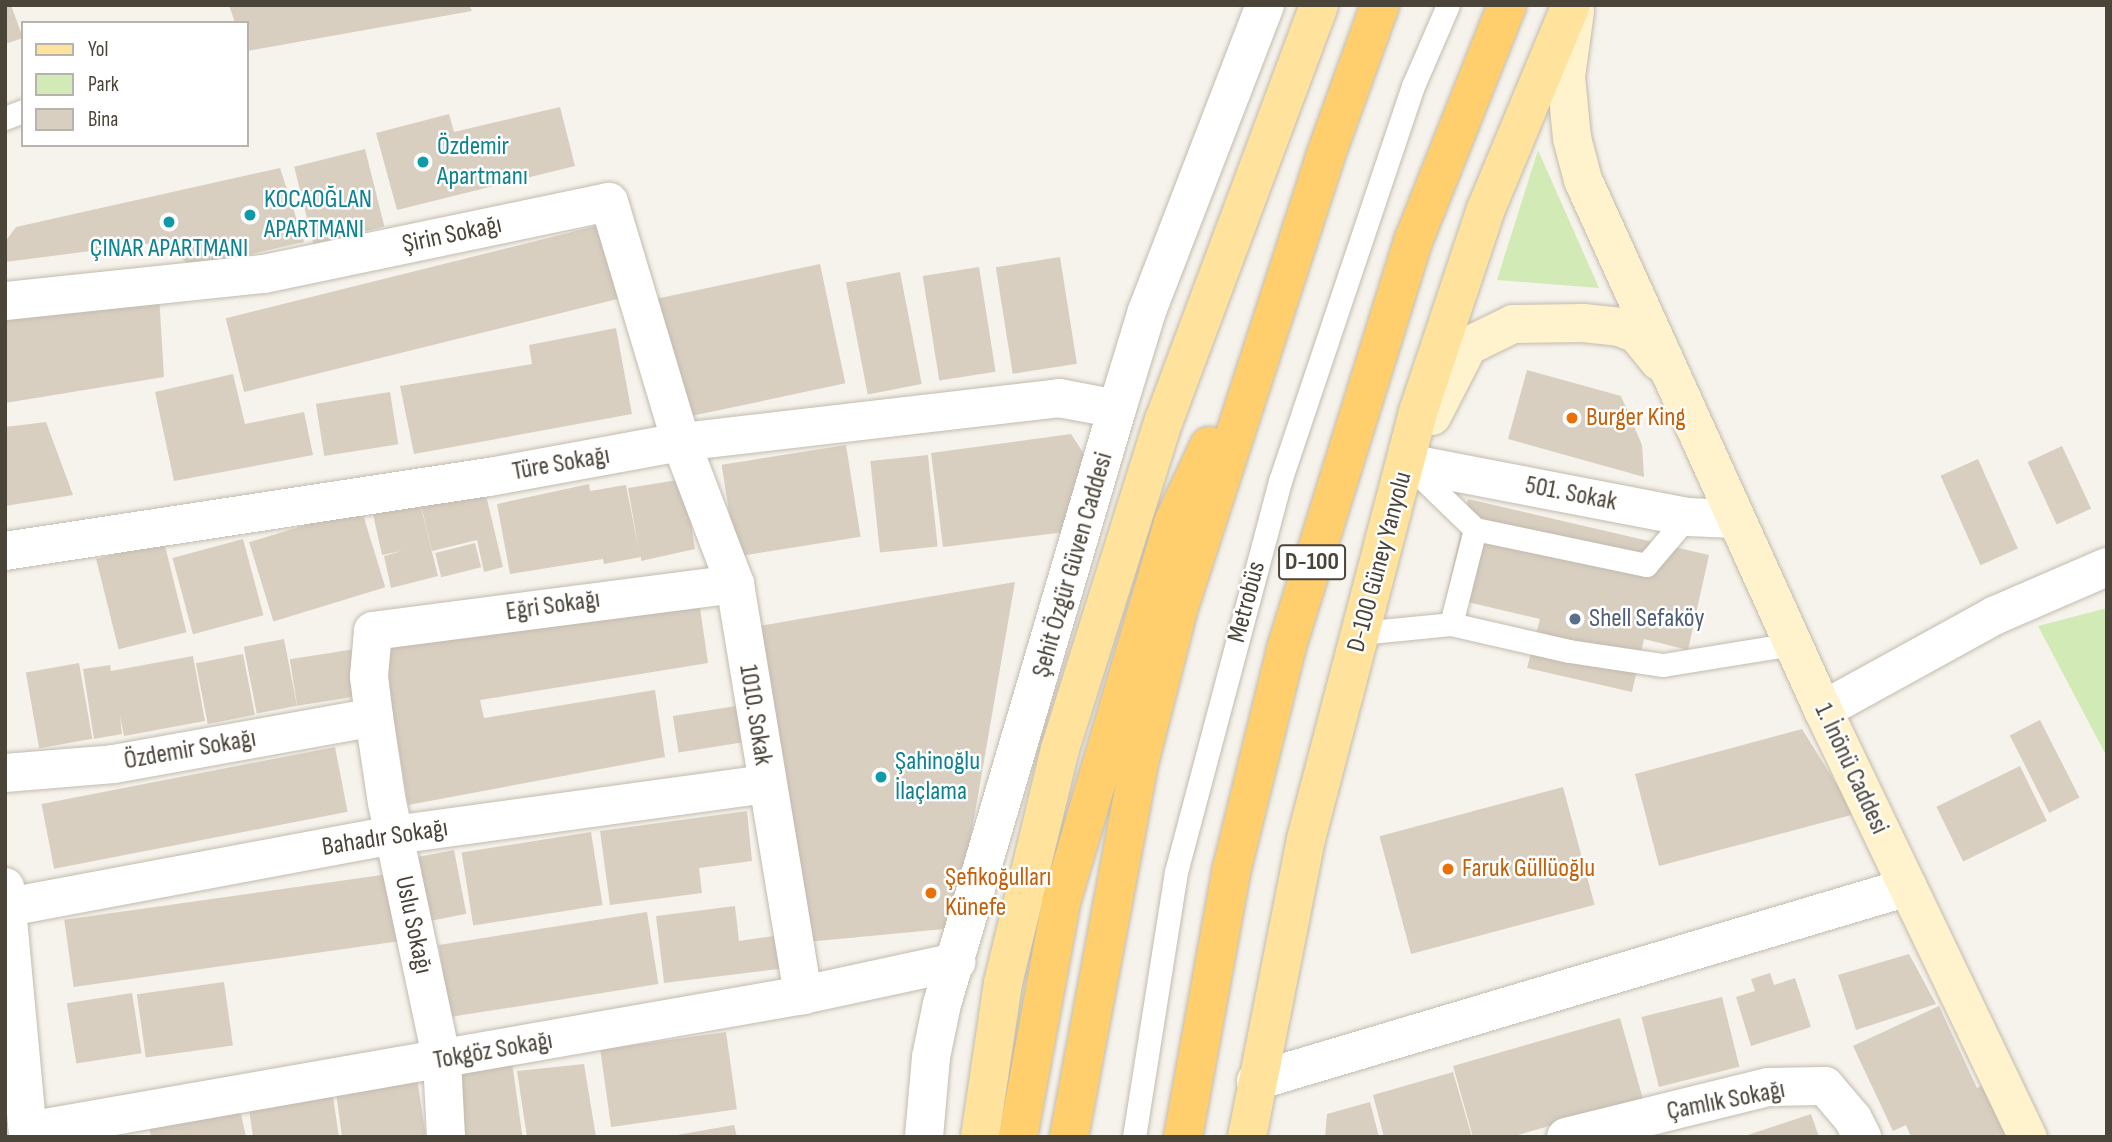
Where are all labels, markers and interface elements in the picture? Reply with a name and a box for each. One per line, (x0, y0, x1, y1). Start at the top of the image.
legend (21, 21, 248, 147)
text: Yol (88, 37, 108, 62)
text: Park (88, 72, 119, 97)
text: Bina (88, 107, 118, 132)
place label: Özdemir Apartmanı (437, 131, 528, 192)
marker: Özdemir Apartmanı (415, 154, 431, 170)
place label: KOCAOĞLAN APARTMANI (264, 184, 372, 246)
marker: KOCAOĞLAN APARTMANI (242, 207, 258, 223)
street label: Şirin Sokağı (400, 209, 504, 261)
marker: ÇINAR APARTMANI (161, 214, 177, 230)
place label: ÇINAR APARTMANI (90, 233, 248, 265)
place label: Burger King (1586, 402, 1686, 434)
marker: Burger King (1564, 410, 1580, 426)
street label: Türe Sokağı (510, 440, 612, 488)
street label: Şehit Özgür Güven Caddesi (1026, 449, 1120, 681)
street label: D-100 Güney Yanyolu (1341, 468, 1419, 656)
street label: 501. Sokak (1523, 470, 1619, 518)
road number: D-100 (1277, 542, 1347, 582)
street label: Metrobüs (1221, 558, 1273, 646)
street label: Eğri Sokağı (504, 584, 602, 628)
place label: Shell Sefaköy (1589, 603, 1704, 635)
marker: Shell Sefaköy (1567, 611, 1583, 627)
street label: 1010. Sokak (732, 662, 778, 768)
street label: 1. İnönü Caddesi (1807, 699, 1895, 839)
street label: Özdemir Sokağı (122, 723, 258, 777)
place label: Şahinoğlu İlaçlama (895, 746, 980, 808)
marker: Şahinoğlu İlaçlama (873, 769, 889, 785)
street label: Bahadır Sokağı (320, 813, 450, 863)
place label: Faruk Güllüoğlu (1462, 853, 1595, 885)
marker: Faruk Güllüoğlu (1440, 861, 1456, 877)
place label: Şefikoğulları Künefe (945, 862, 1051, 924)
street label: Uslu Sokağı (387, 873, 439, 977)
marker: Şefikoğulları Künefe (923, 885, 939, 901)
street label: Tokgöz Sokağı (431, 1025, 555, 1077)
street label: Çamlık Sokağı (1664, 1074, 1788, 1128)

